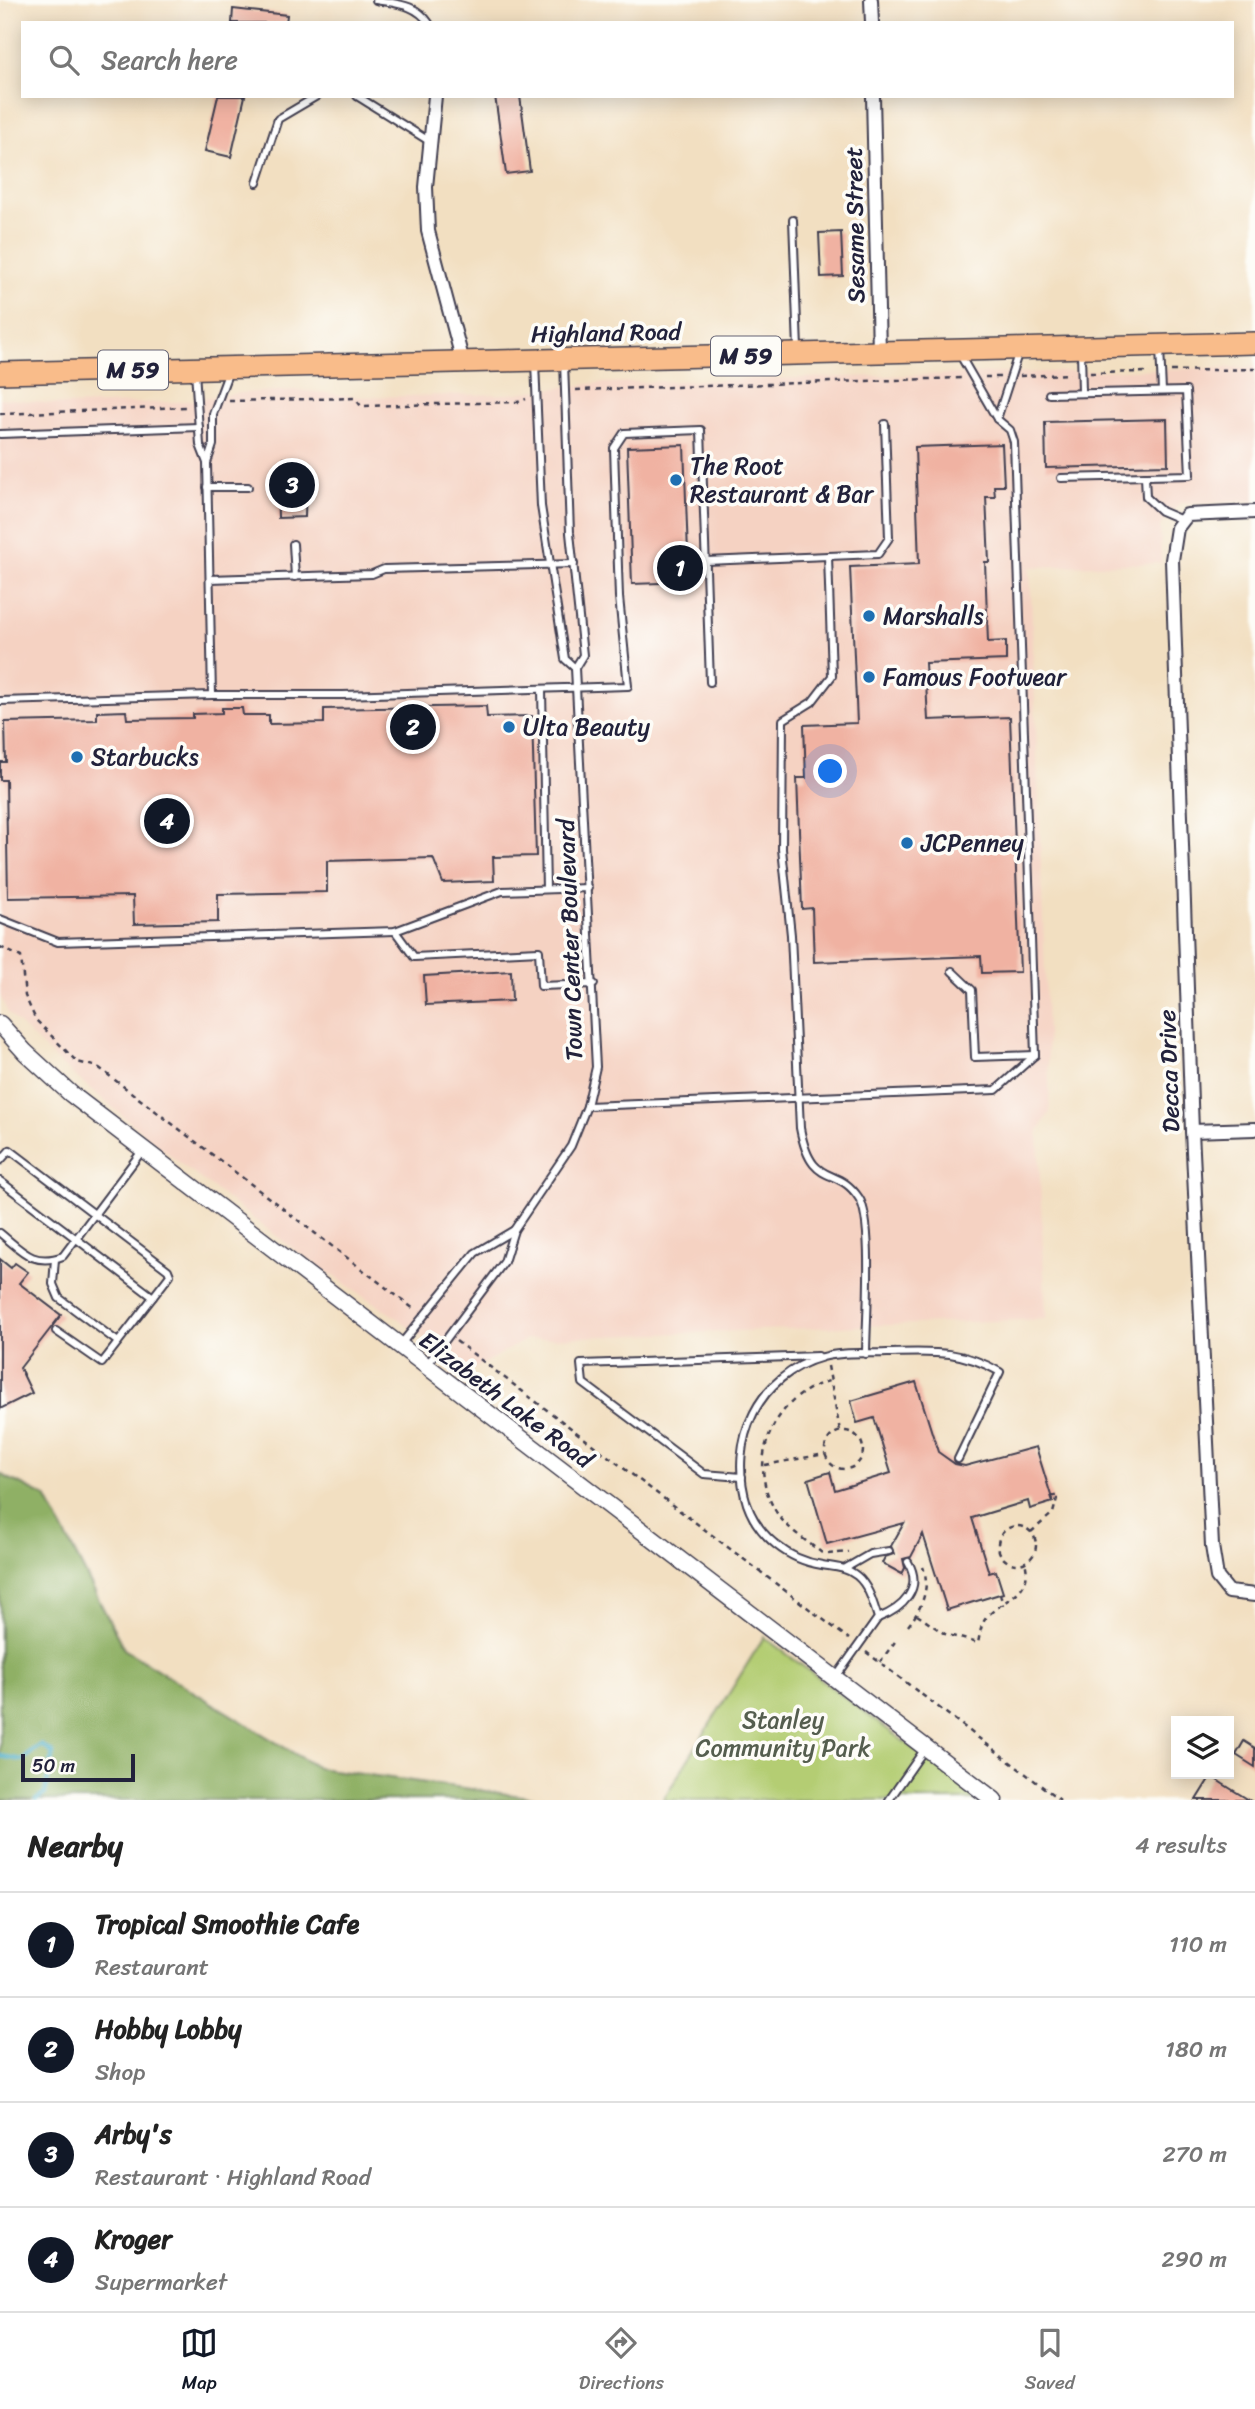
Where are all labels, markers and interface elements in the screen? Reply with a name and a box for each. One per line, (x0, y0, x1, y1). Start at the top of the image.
search box (21, 21, 1234, 98)
text: Search here (101, 37, 238, 83)
icon: search (45, 41, 83, 79)
street label: Sesame Street (833, 146, 877, 304)
street label: Highland Road (531, 311, 683, 355)
road number: M 59 (711, 336, 781, 376)
road number: M 59 (98, 350, 168, 390)
place label: The Root Restaurant & Bar (690, 445, 875, 515)
pin: 3 (269, 459, 315, 511)
marker: The Root Restaurant & Bar (668, 472, 684, 488)
pin: 1 (657, 542, 703, 594)
place label: Marshalls (883, 595, 984, 637)
marker: Marshalls (861, 608, 877, 624)
place label: Famous Footwear (883, 656, 1068, 698)
marker: Famous Footwear (861, 669, 877, 685)
pin: 2 (390, 701, 436, 753)
place label: Ulta Beauty (523, 706, 650, 748)
marker: Ulta Beauty (501, 719, 517, 735)
place label: Starbucks (91, 736, 199, 778)
marker: Starbucks (69, 749, 85, 765)
your location (813, 754, 847, 788)
pin: 4 (144, 795, 190, 847)
street label: Town Center Boulevard (545, 817, 595, 1062)
place label: JCPenney (920, 822, 1025, 864)
marker: JCPenney (899, 835, 915, 851)
street label: Decca Drive (1146, 1009, 1192, 1133)
street label: Elizabeth Lake Road (410, 1320, 604, 1481)
park label: Stanley Community Park (696, 1699, 871, 1769)
map controls (1171, 1716, 1234, 1779)
button: layers (1171, 1716, 1234, 1779)
text: 50 m (32, 1749, 75, 1782)
scale bar (21, 1751, 135, 1783)
text: Nearby (28, 1819, 123, 1873)
text: 4 results (1135, 1825, 1227, 1866)
text: Tropical Smoothie Cafe (95, 1901, 359, 1947)
text: 1 (46, 1924, 56, 1965)
text: 110 m (1169, 1924, 1227, 1965)
text: Restaurant (95, 1947, 209, 1988)
text: Hobby Lobby (95, 2006, 242, 2052)
text: 2 (44, 2029, 58, 2070)
text: 180 m (1165, 2029, 1227, 2070)
text: Shop (95, 2052, 145, 2093)
text: Arby's (95, 2111, 172, 2157)
text: 3 (45, 2134, 57, 2175)
text: 270 m (1162, 2134, 1227, 2175)
text: Restaurant · Highland Road (95, 2157, 371, 2198)
text: Kroger (95, 2216, 172, 2262)
text: 4 (44, 2239, 58, 2280)
text: 290 m (1161, 2239, 1227, 2280)
text: Supermarket (95, 2262, 227, 2303)
tab: Map (180, 2324, 218, 2399)
tab: Directions (579, 2324, 664, 2399)
tab: Saved (1025, 2324, 1075, 2399)

